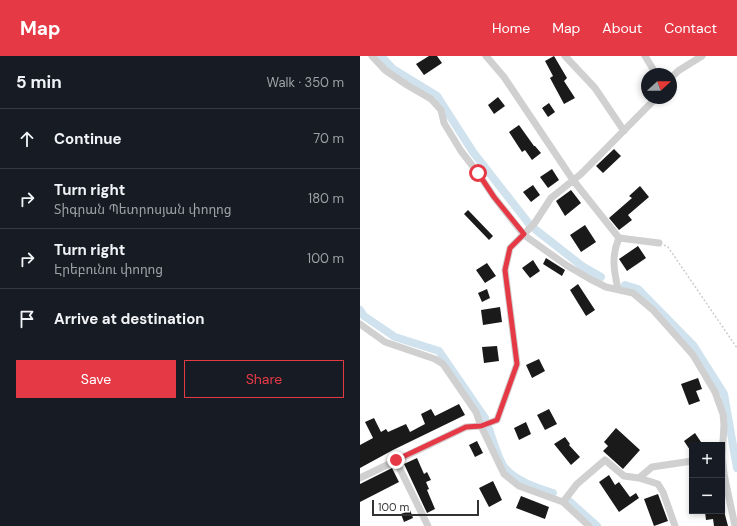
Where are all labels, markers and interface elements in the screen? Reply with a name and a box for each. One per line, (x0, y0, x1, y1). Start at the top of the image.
text: Map (20, 16, 60, 41)
text: Home (492, 19, 530, 37)
text: Map (552, 19, 580, 37)
text: About (602, 19, 642, 37)
text: Contact (664, 19, 717, 37)
north arrow (641, 68, 677, 104)
text: 5 min (16, 71, 62, 93)
text: Walk · 350 m (266, 74, 344, 91)
icon: ahead (16, 128, 38, 150)
text: Continue (54, 129, 122, 149)
text: 70 m (313, 130, 344, 147)
route start (469, 164, 487, 182)
text: Turn right (54, 180, 125, 200)
icon: right (16, 188, 38, 210)
text: 180 m (308, 190, 344, 207)
text: Տիգրան Պետրոսյան փողոց (54, 201, 231, 218)
text: Turn right (54, 240, 125, 260)
icon: right (16, 248, 38, 270)
text: 100 m (307, 250, 344, 267)
text: Էրեբունու փողոց (54, 261, 163, 278)
icon: arrive (16, 308, 38, 330)
text: Arrive at destination (54, 309, 205, 329)
button: Save (16, 360, 176, 398)
button: Share (184, 360, 344, 398)
map controls (689, 442, 725, 514)
button: + (689, 442, 725, 478)
route end (387, 451, 405, 469)
button: − (689, 478, 725, 514)
scale bar (372, 498, 479, 517)
text: 100 m (378, 500, 409, 514)

